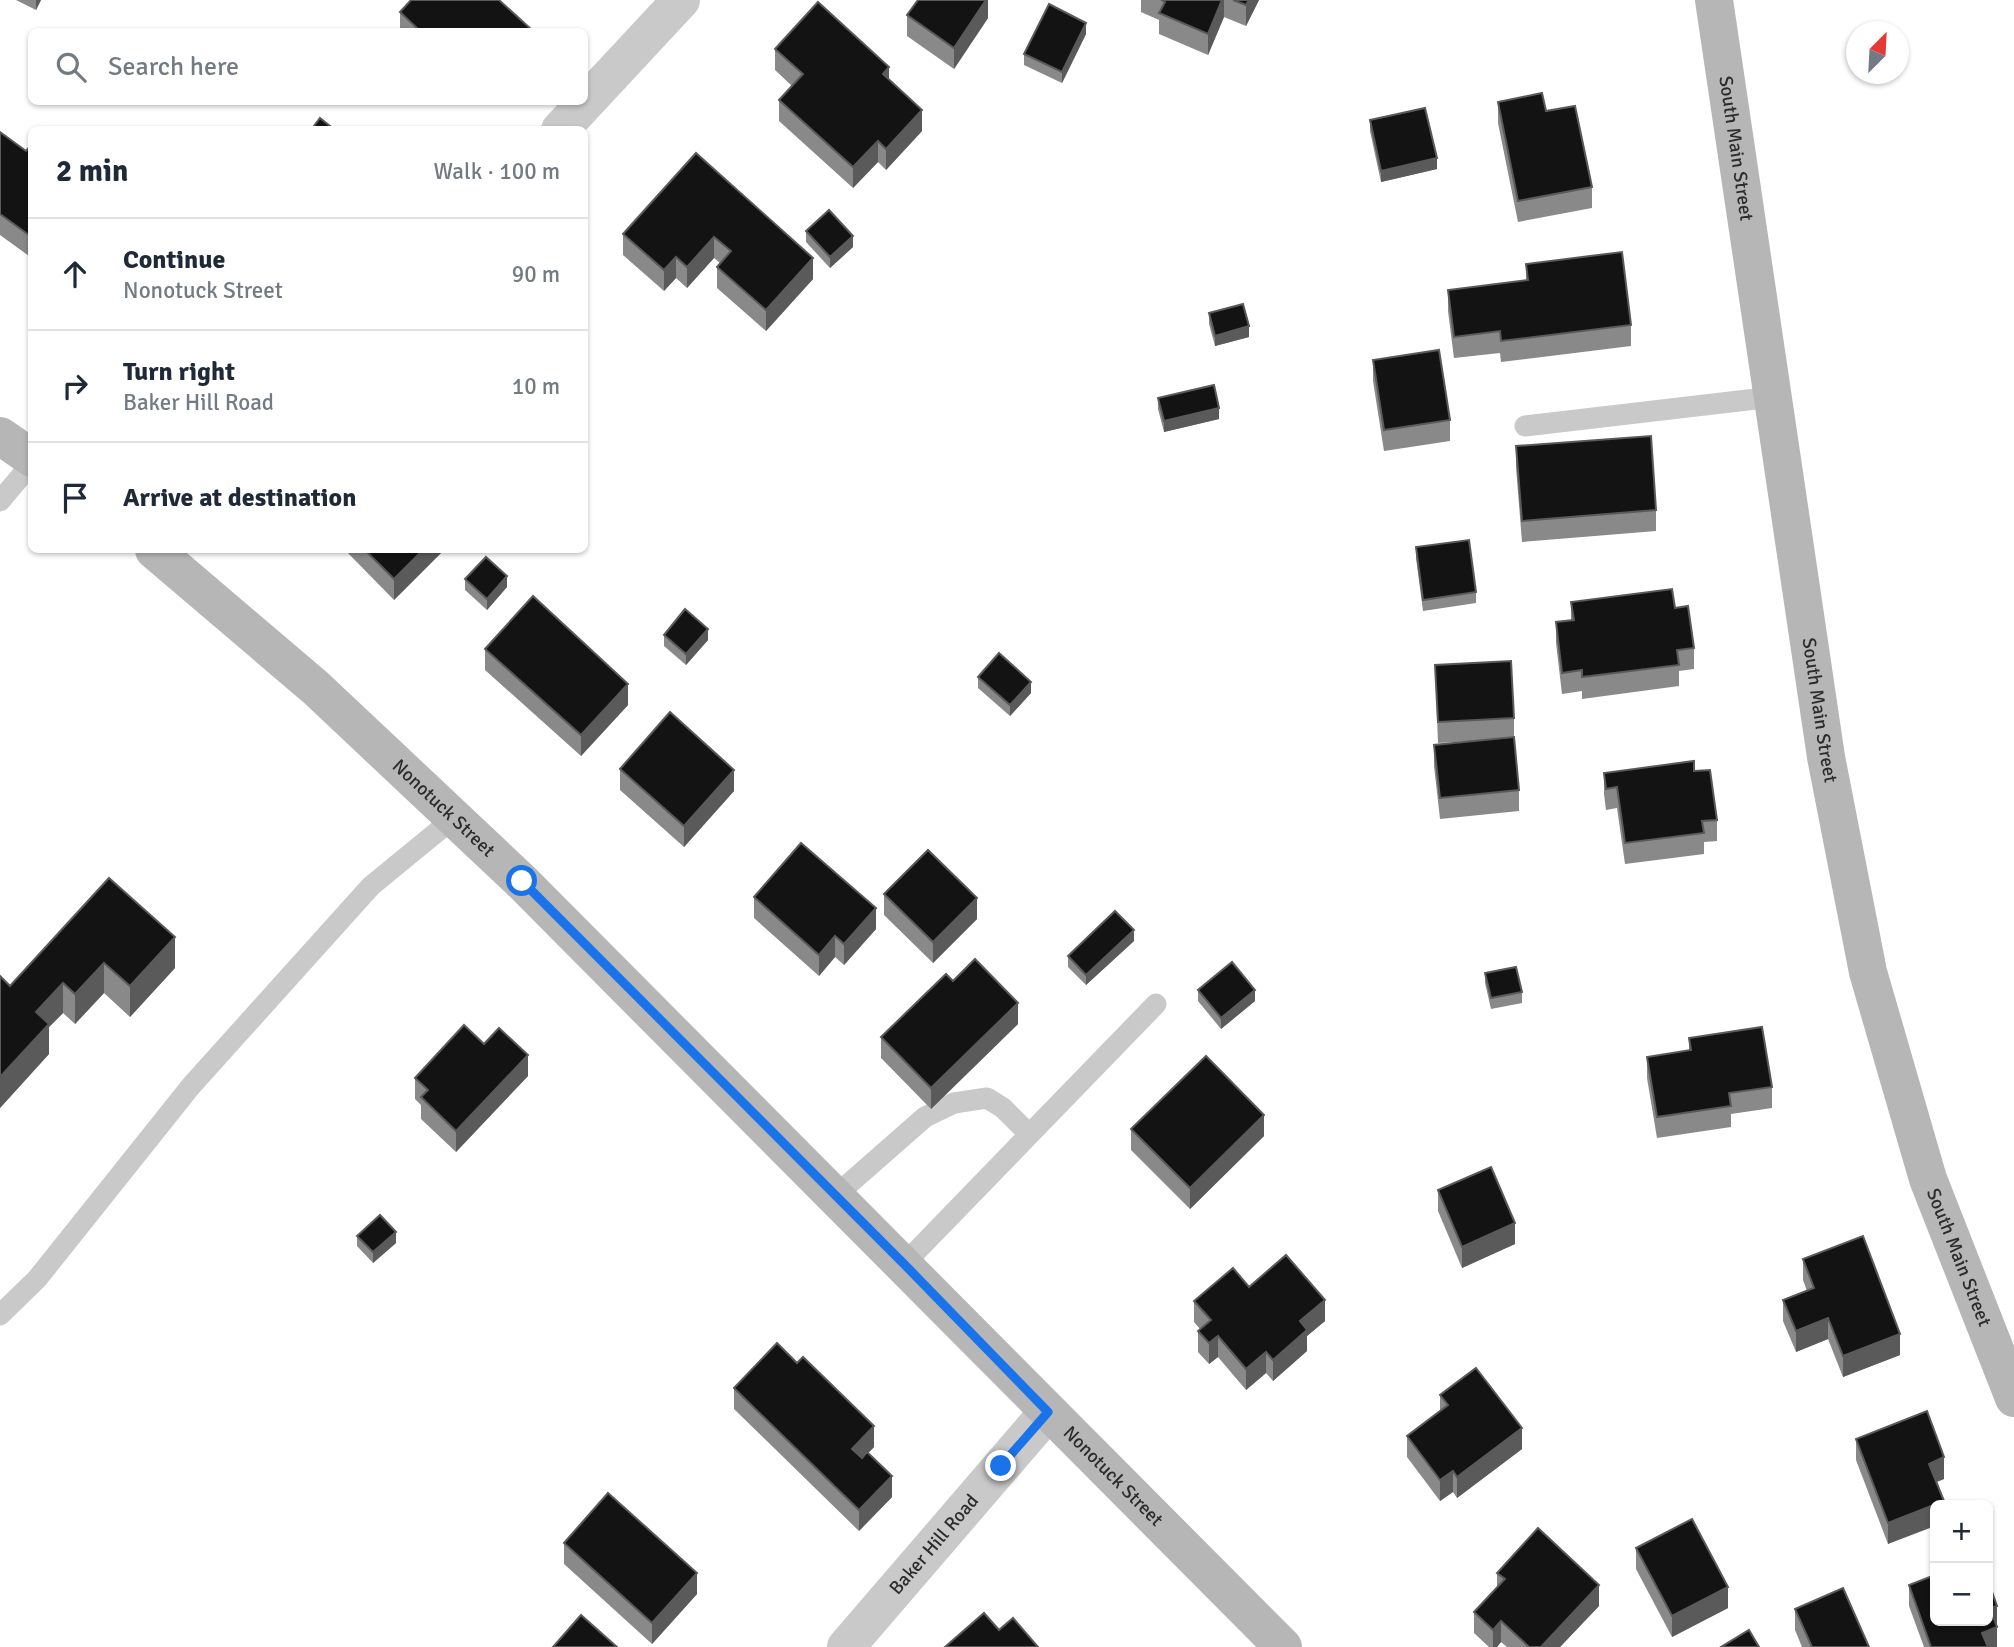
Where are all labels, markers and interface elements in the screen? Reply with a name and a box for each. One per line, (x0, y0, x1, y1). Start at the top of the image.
north arrow (1846, 21, 1909, 84)
search box (28, 28, 588, 105)
icon: search (52, 48, 90, 86)
text: Search here (108, 51, 239, 83)
street label: South Main Street (1713, 74, 1759, 223)
text: 2 min (56, 153, 128, 190)
text: Walk · 100 m (434, 157, 560, 186)
text: Continue (123, 244, 225, 276)
icon: ahead (56, 255, 94, 293)
text: 90 m (512, 260, 560, 289)
text: Nonotuck Street (123, 276, 283, 305)
text: Turn right (123, 356, 235, 388)
icon: right (56, 367, 94, 405)
text: 10 m (512, 372, 560, 401)
text: Baker Hill Road (123, 388, 274, 417)
icon: arrive (56, 479, 94, 517)
text: Arrive at destination (123, 482, 356, 514)
street label: South Main Street (1797, 636, 1843, 785)
street label: Nonotuck Street (387, 754, 500, 862)
route start (506, 865, 537, 896)
street label: South Main Street (1921, 1185, 1997, 1330)
street label: Nonotuck Street (1058, 1421, 1169, 1532)
route end (985, 1450, 1016, 1481)
street label: Baker Hill Road (884, 1489, 984, 1600)
map controls (1930, 1500, 1993, 1626)
button: + (1930, 1500, 1993, 1563)
button: − (1930, 1563, 1993, 1626)

